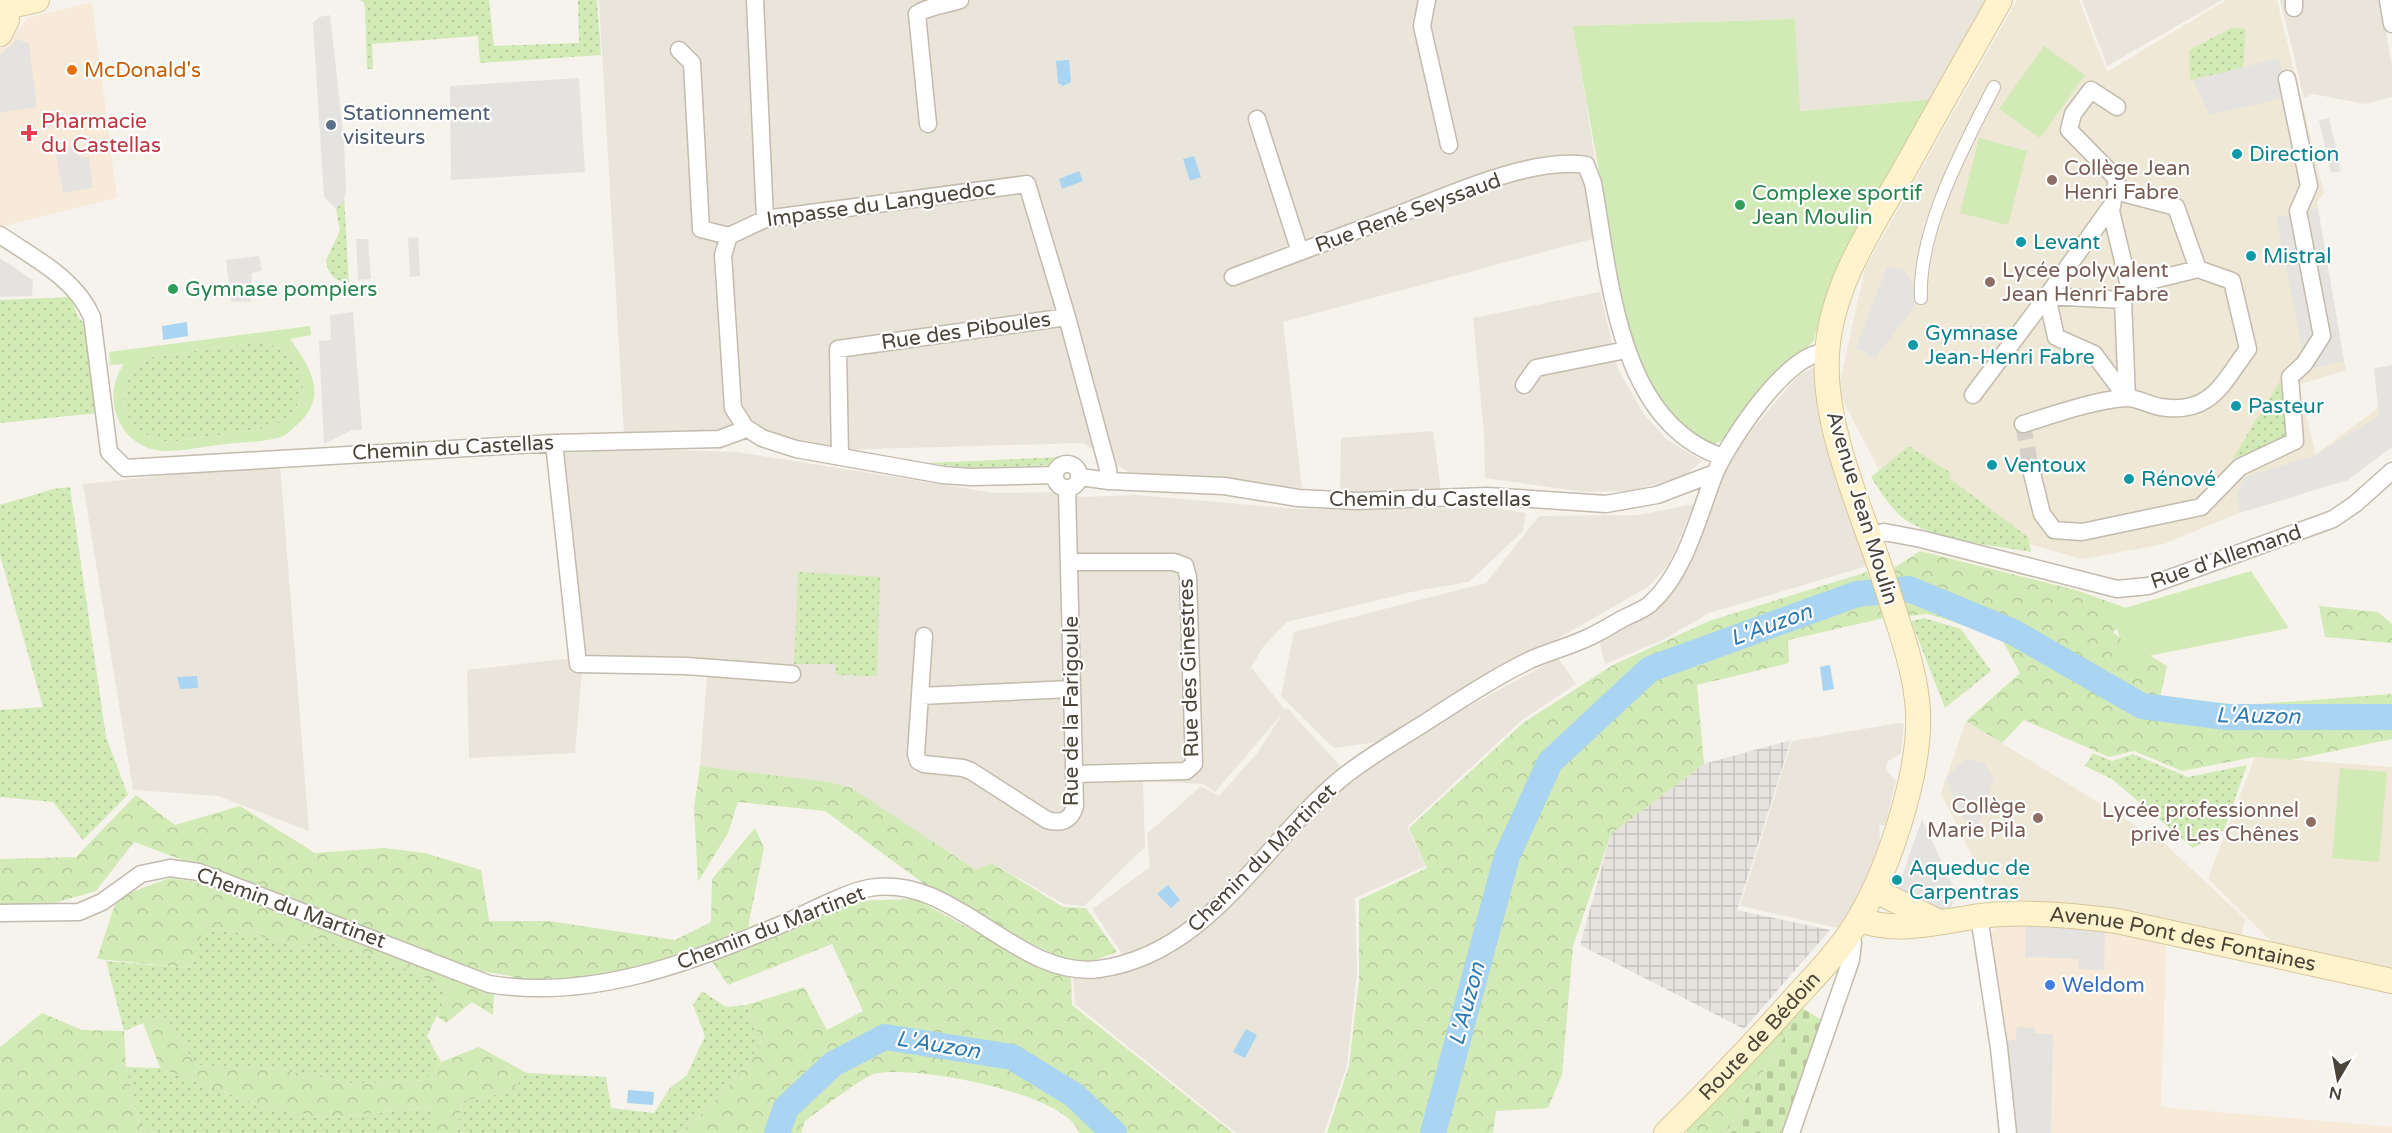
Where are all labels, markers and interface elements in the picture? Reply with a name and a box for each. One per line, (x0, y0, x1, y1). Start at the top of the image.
place label: McDonald's (84, 58, 201, 83)
marker: McDonald's (65, 63, 79, 77)
place label: Stationnement visiteurs (343, 101, 490, 150)
place label: Pharmacie du Castellas (41, 109, 161, 158)
marker: Stationnement visiteurs (324, 118, 338, 132)
marker: Pharmacie du Castellas (22, 126, 36, 140)
place label: Direction (2249, 142, 2339, 167)
marker: Direction (2230, 147, 2244, 161)
place label: Collège Jean Henri Fabre (2064, 156, 2190, 205)
street label: Rue René Seyssaud (1312, 168, 1504, 258)
marker: Collège Jean Henri Fabre (2045, 173, 2059, 187)
street label: Impasse du Languedoc (765, 176, 997, 232)
place label: Complexe sportif Jean Moulin (1752, 181, 1922, 230)
marker: Complexe sportif Jean Moulin (1733, 198, 1747, 212)
place label: Levant (2033, 230, 2100, 255)
marker: Levant (2014, 235, 2028, 249)
place label: Mistral (2263, 244, 2331, 269)
marker: Mistral (2244, 249, 2258, 263)
place label: Lycée polyvalent Jean Henri Fabre (2002, 258, 2169, 307)
marker: Lycée polyvalent Jean Henri Fabre (1983, 275, 1997, 289)
place label: Gymnase pompiers (185, 277, 377, 302)
marker: Gymnase pompiers (166, 282, 180, 296)
street label: Rue des Piboules (880, 307, 1052, 355)
place label: Gymnase Jean-Henri Fabre (1925, 321, 2095, 370)
marker: Gymnase Jean-Henri Fabre (1906, 338, 1920, 352)
place label: Pasteur (2248, 394, 2324, 419)
marker: Pasteur (2229, 399, 2243, 413)
street label: Avenue Jean Moulin (1821, 408, 1903, 608)
street label: Chemin du Castellas (351, 430, 555, 466)
place label: Ventoux (2004, 453, 2086, 478)
marker: Ventoux (1985, 458, 1999, 472)
place label: Rénové (2141, 467, 2216, 492)
marker: Rénové (2122, 472, 2136, 486)
street label: Chemin du Castellas (1329, 487, 1531, 512)
street label: Rue d'Allemand (2147, 519, 2305, 595)
street label: Rue des Ginestres (1173, 578, 1205, 758)
water label: L'Auzon (1727, 598, 1816, 652)
street label: Rue de la Farigoule (1059, 616, 1084, 806)
water label: L'Auzon (2215, 702, 2301, 730)
street label: Chemin du Martinet (1183, 779, 1341, 937)
place label: Collège Marie Pila (1927, 794, 2026, 843)
place label: Lycée professionnel privé Les Chênes (2102, 798, 2299, 847)
marker: Collège Marie Pila (2031, 811, 2045, 825)
marker: Lycée professionnel privé Les Chênes (2304, 815, 2318, 829)
place label: Aqueduc de Carpentras (1909, 856, 2030, 905)
street label: Chemin du Martinet (193, 862, 389, 954)
marker: Aqueduc de Carpentras (1890, 873, 1904, 887)
street label: Chemin du Martinet (673, 881, 869, 975)
street label: Avenue Pont des Fontaines (2049, 902, 2318, 977)
water label: L'Auzon (1443, 959, 1491, 1048)
street label: Route de Bédoin (1694, 966, 1826, 1105)
place label: Weldom (2062, 973, 2145, 998)
marker: Weldom (2043, 978, 2057, 992)
water label: L'Auzon (894, 1026, 982, 1065)
north arrow (2308, 1049, 2368, 1109)
text: N (2328, 1082, 2344, 1104)

